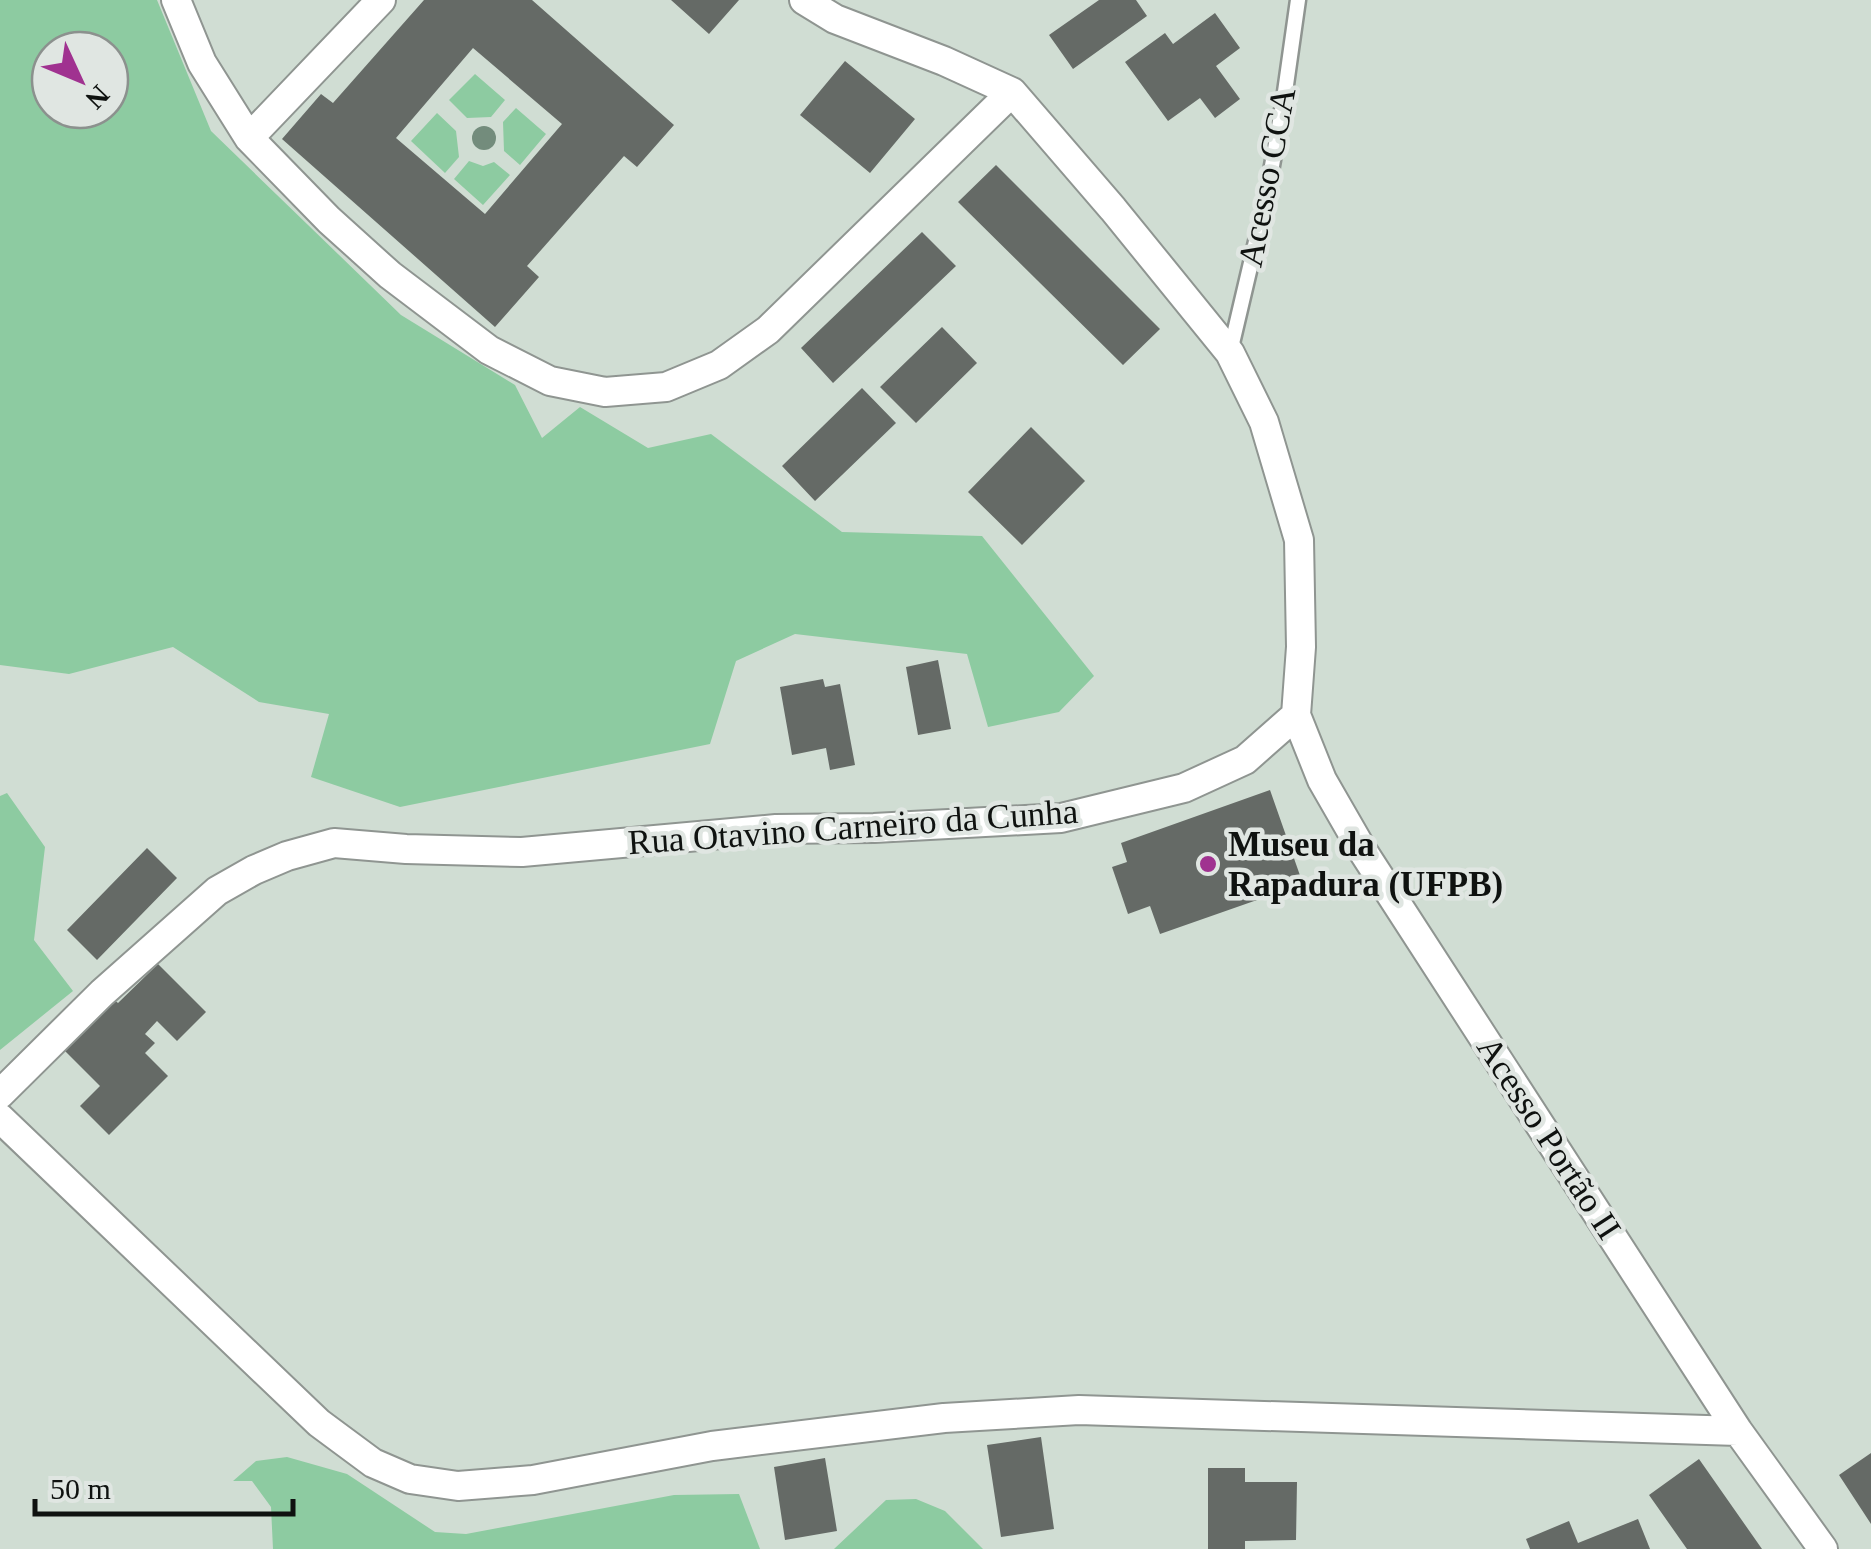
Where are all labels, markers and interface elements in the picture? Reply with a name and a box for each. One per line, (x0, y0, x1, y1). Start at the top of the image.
north arrow (30, 30, 130, 130)
text: N (79, 79, 116, 115)
street label: Acesso CCA (1231, 83, 1304, 270)
street label: Rua Otavino Carneiro da Cunha (627, 792, 1080, 862)
place label: Museu da Rapadura (UFPB) (1228, 825, 1503, 904)
marker: Museu da Rapadura (UFPB) (1197, 853, 1219, 875)
street label: Acesso Portão II (1469, 1030, 1629, 1246)
scale bar (35, 1454, 292, 1516)
text: 50 m (50, 1472, 111, 1505)

